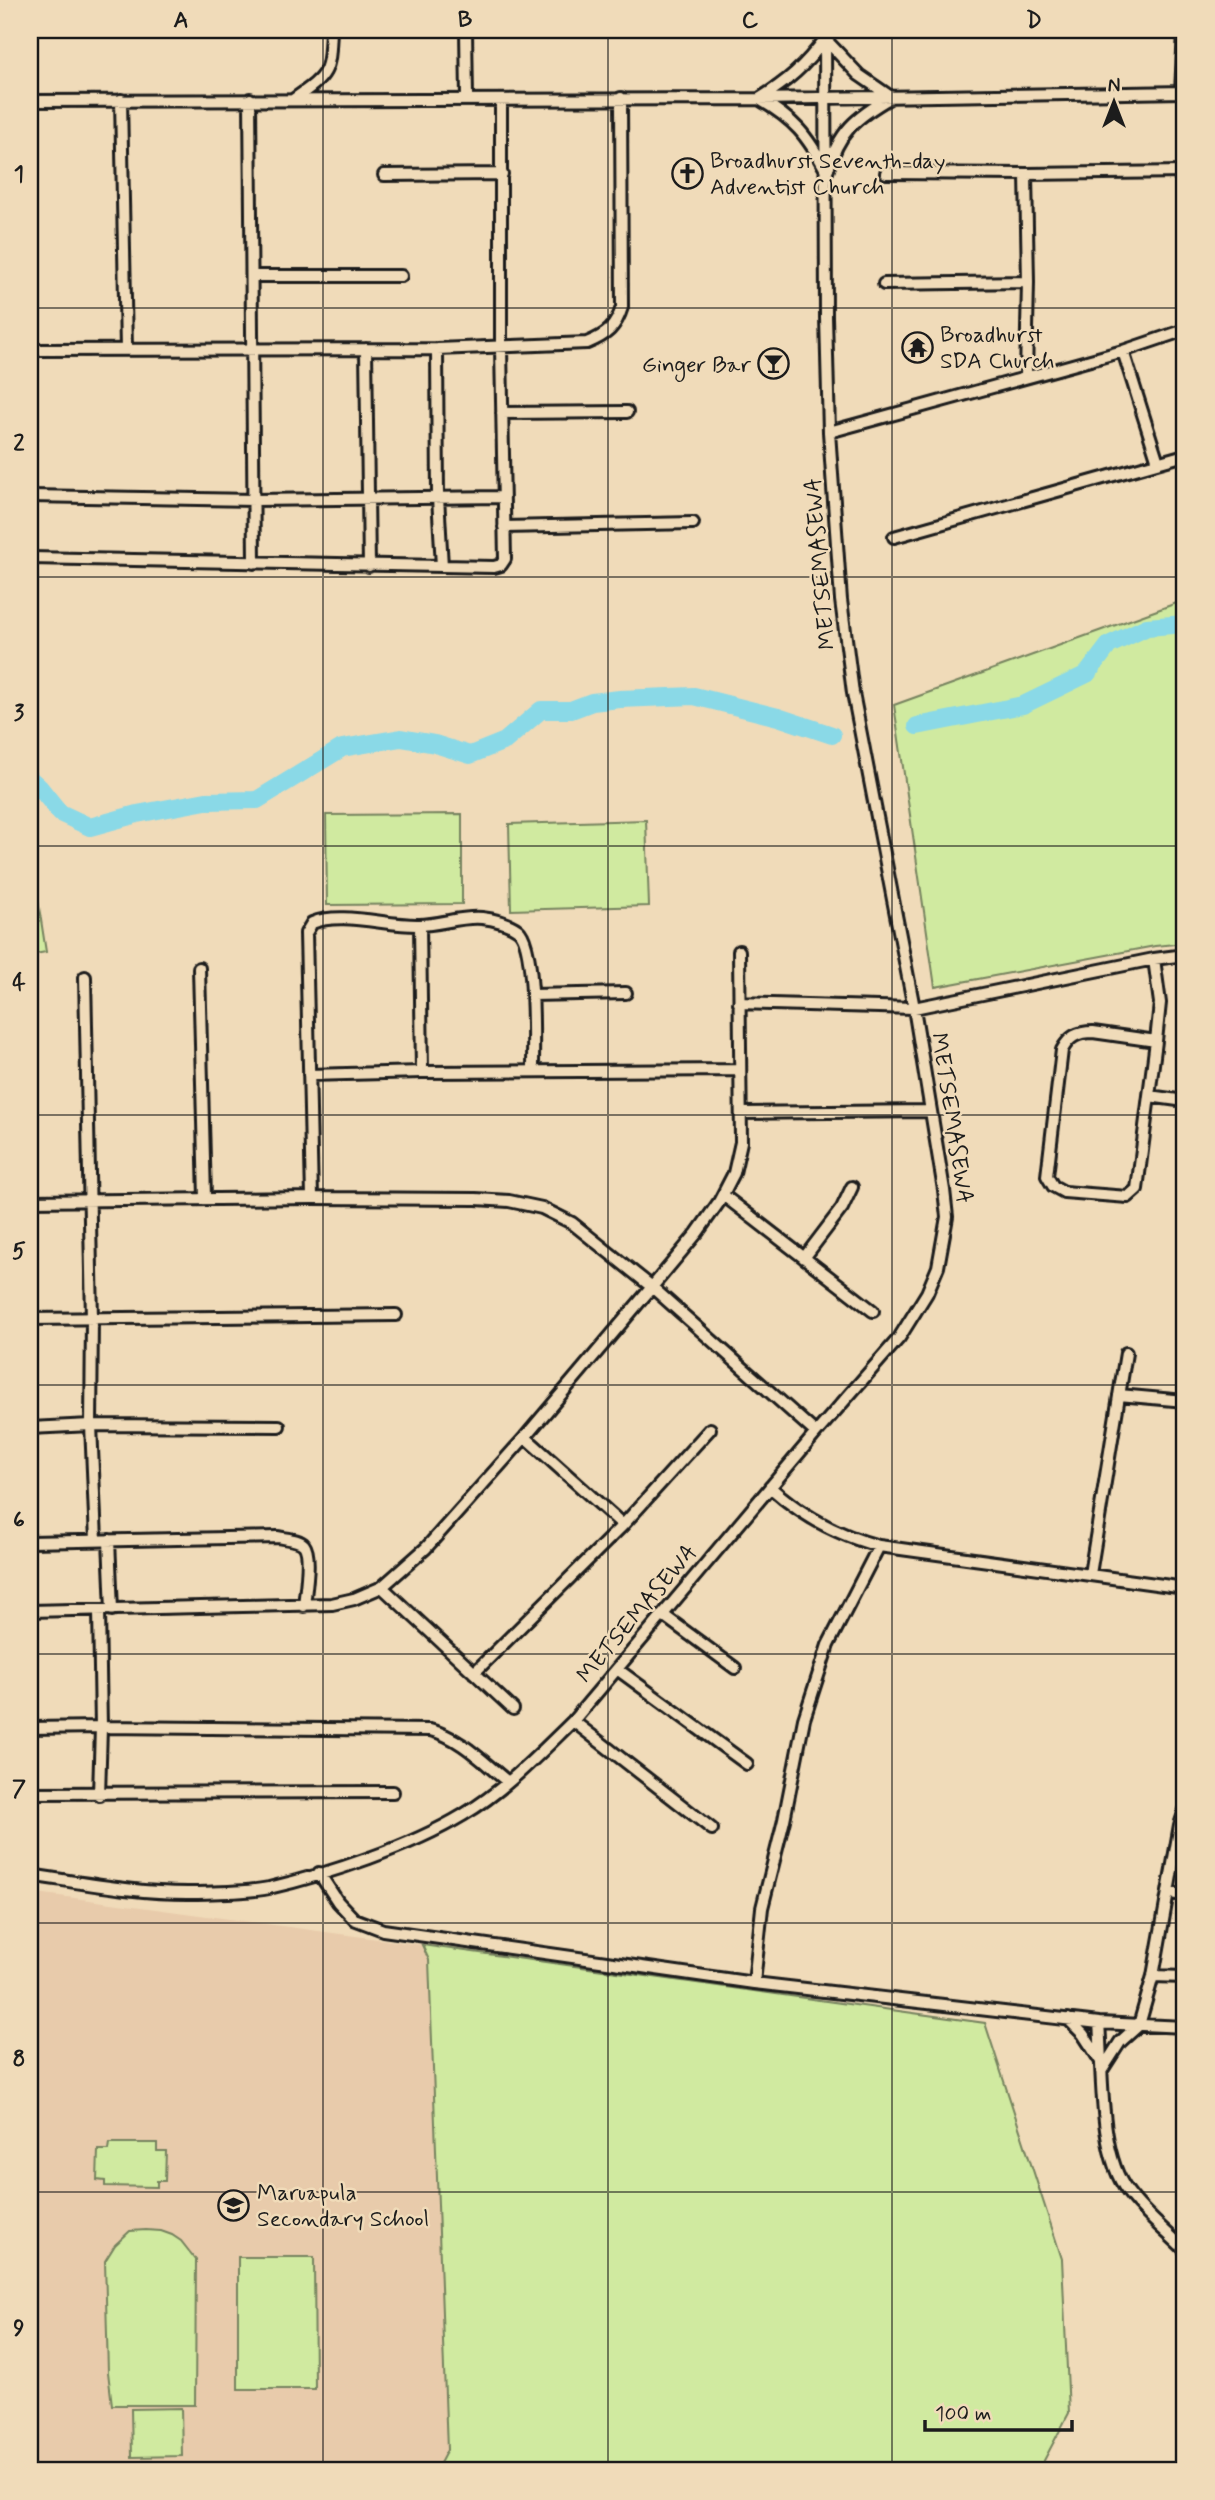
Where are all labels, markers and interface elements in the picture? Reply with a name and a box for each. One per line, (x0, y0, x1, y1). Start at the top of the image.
text: A (173, 6, 189, 36)
text: B (458, 6, 473, 36)
text: C (742, 6, 759, 36)
text: D (1026, 6, 1042, 36)
north arrow (1078, 66, 1148, 136)
text: N (1108, 74, 1120, 99)
place label: Broadhurst Seventh-day Adventist Church (710, 147, 946, 203)
church icon: Broadhurst Seventh-day Adventist Church (670, 156, 704, 190)
text: 1 (14, 160, 24, 190)
place label: Broadhurst SDA Church (940, 321, 1055, 377)
temple icon: Broadhurst SDA Church (900, 330, 934, 364)
bar icon: Ginger Bar (757, 347, 791, 381)
place label: Ginger Bar (642, 351, 751, 383)
text: 2 (13, 429, 25, 459)
street label: METSEMASEWA (799, 477, 843, 651)
text: 3 (14, 699, 25, 729)
text: 4 (12, 968, 26, 998)
street label: METSEMASEWA (923, 1031, 979, 1206)
text: 5 (12, 1237, 26, 1267)
text: 6 (13, 1506, 25, 1536)
street label: METSEMASEWA (571, 1539, 704, 1690)
text: 7 (12, 1775, 26, 1805)
text: 8 (13, 2045, 25, 2075)
place label: Maruapula Secondary School (257, 2179, 429, 2235)
school or university icon: Maruapula Secondary School (217, 2188, 251, 2222)
text: 9 (13, 2314, 25, 2344)
scale bar (925, 2388, 1072, 2432)
text: 100 m (935, 2400, 991, 2428)

